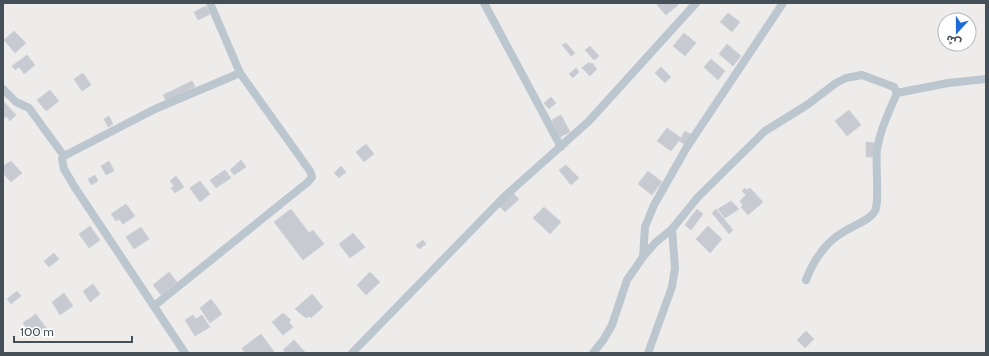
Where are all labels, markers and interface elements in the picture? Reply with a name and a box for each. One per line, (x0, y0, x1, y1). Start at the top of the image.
north arrow (937, 12, 977, 52)
text: ش (944, 32, 963, 51)
scale bar (14, 318, 132, 344)
text: 100 m (20, 324, 54, 339)

